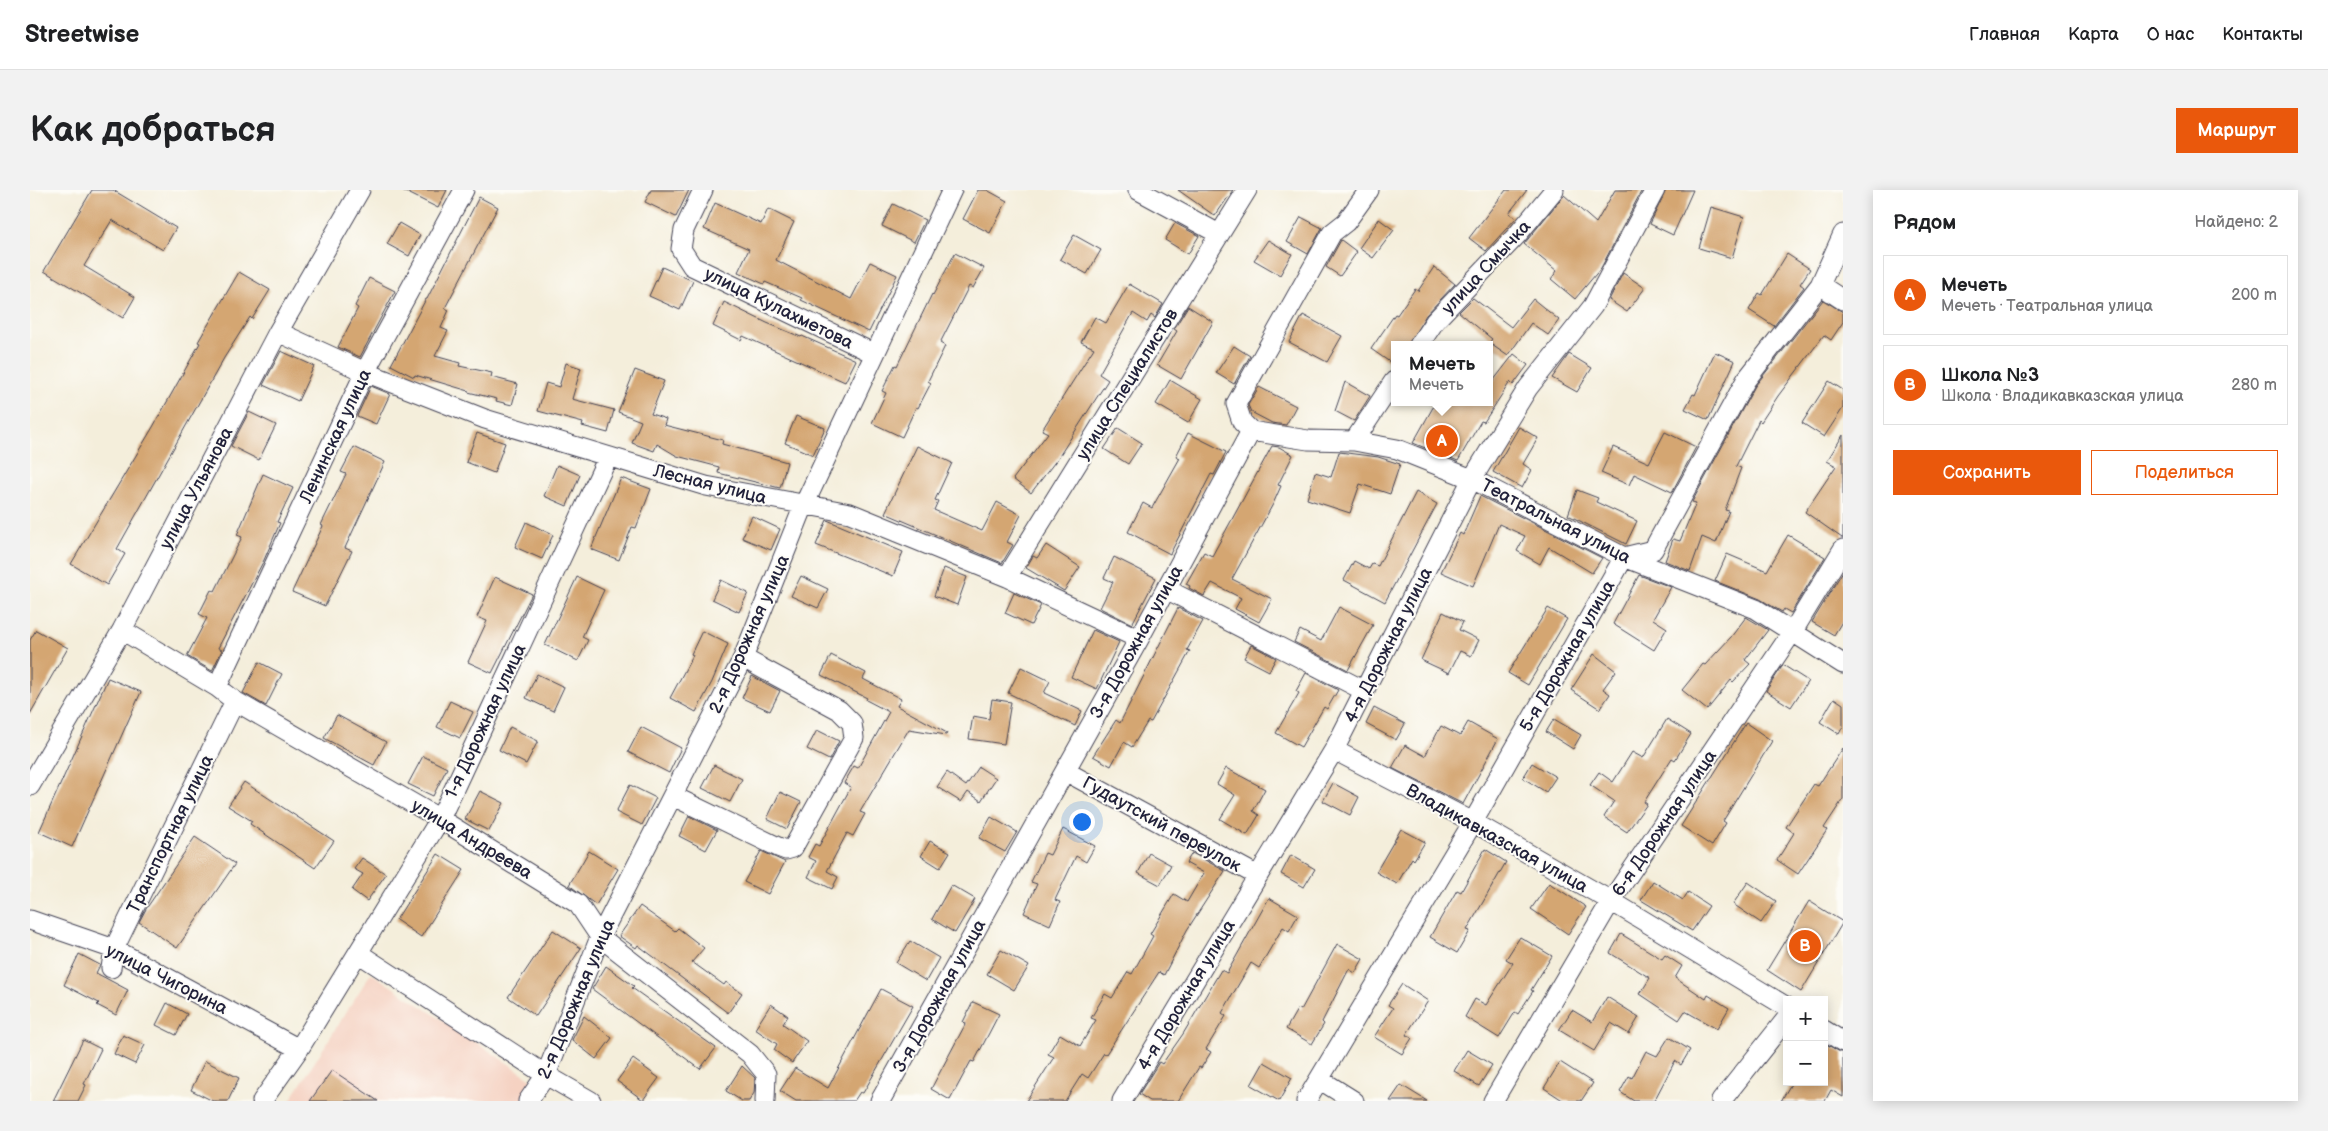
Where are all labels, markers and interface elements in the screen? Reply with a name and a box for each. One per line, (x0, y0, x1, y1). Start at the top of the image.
text: Streetwise (25, 20, 139, 49)
text: Главная (1969, 24, 2040, 45)
text: Карта (2068, 24, 2119, 45)
text: О нас (2147, 24, 2194, 45)
text: Контакты (2222, 24, 2303, 45)
button: Маршрут (2176, 108, 2298, 153)
text: Как добраться (30, 109, 276, 152)
text: Рядом (1893, 210, 1956, 235)
text: Найдено: 2 (2194, 213, 2278, 232)
street label: улица Смычка (1437, 216, 1536, 319)
street label: улица Кулахметова (701, 263, 857, 354)
text: Мечеть (1941, 274, 2007, 297)
text: A (1905, 286, 1915, 305)
text: 200 m (2231, 286, 2277, 305)
text: Мечеть · Театральная улица (1941, 297, 2153, 316)
street label: улица Специалистов (1072, 304, 1183, 464)
popup (1391, 341, 1493, 406)
text: Мечеть (1409, 353, 1475, 376)
text: Школа №3 (1941, 364, 2039, 387)
street label: Ленинская улица (295, 366, 376, 507)
text: Мечеть (1409, 376, 1464, 395)
text: B (1904, 376, 1916, 395)
text: 280 m (2231, 376, 2277, 395)
text: Школа · Владикавказская улица (1941, 387, 2184, 406)
pin: A (1426, 422, 1458, 460)
street label: улица Ульянова (155, 423, 238, 553)
button: Сохранить (1893, 450, 2081, 495)
button: Поделиться (2091, 450, 2278, 495)
street label: Лесная улица (650, 460, 769, 509)
street label: Театральная улица (1478, 475, 1634, 568)
street label: 2-я Дорожная улица (705, 551, 794, 717)
street label: 3-я Дорожная улица (1086, 562, 1187, 723)
street label: 4-я Дорожная улица (1340, 564, 1437, 727)
street label: 5-я Дорожная улица (1516, 577, 1619, 736)
street label: 1-я Дорожная улица (440, 640, 531, 802)
street label: 6-я Дорожная улица (1608, 746, 1721, 900)
street label: Транспортная улица (123, 751, 218, 917)
street label: Гудаутский переулок (1079, 772, 1245, 877)
street label: Владикавказская улица (1402, 780, 1592, 897)
street label: улица Андреева (408, 795, 536, 884)
your location (1069, 809, 1095, 835)
street label: 2-я Дорожная улица (533, 916, 620, 1082)
street label: 3-я Дорожная улица (889, 916, 990, 1077)
street label: 4-я Дорожная улица (1133, 916, 1240, 1074)
pin: B (1789, 927, 1821, 965)
street label: улица Чигорина (102, 940, 231, 1019)
map controls (1783, 996, 1828, 1086)
button: + (1783, 996, 1828, 1041)
button: − (1783, 1041, 1828, 1086)

